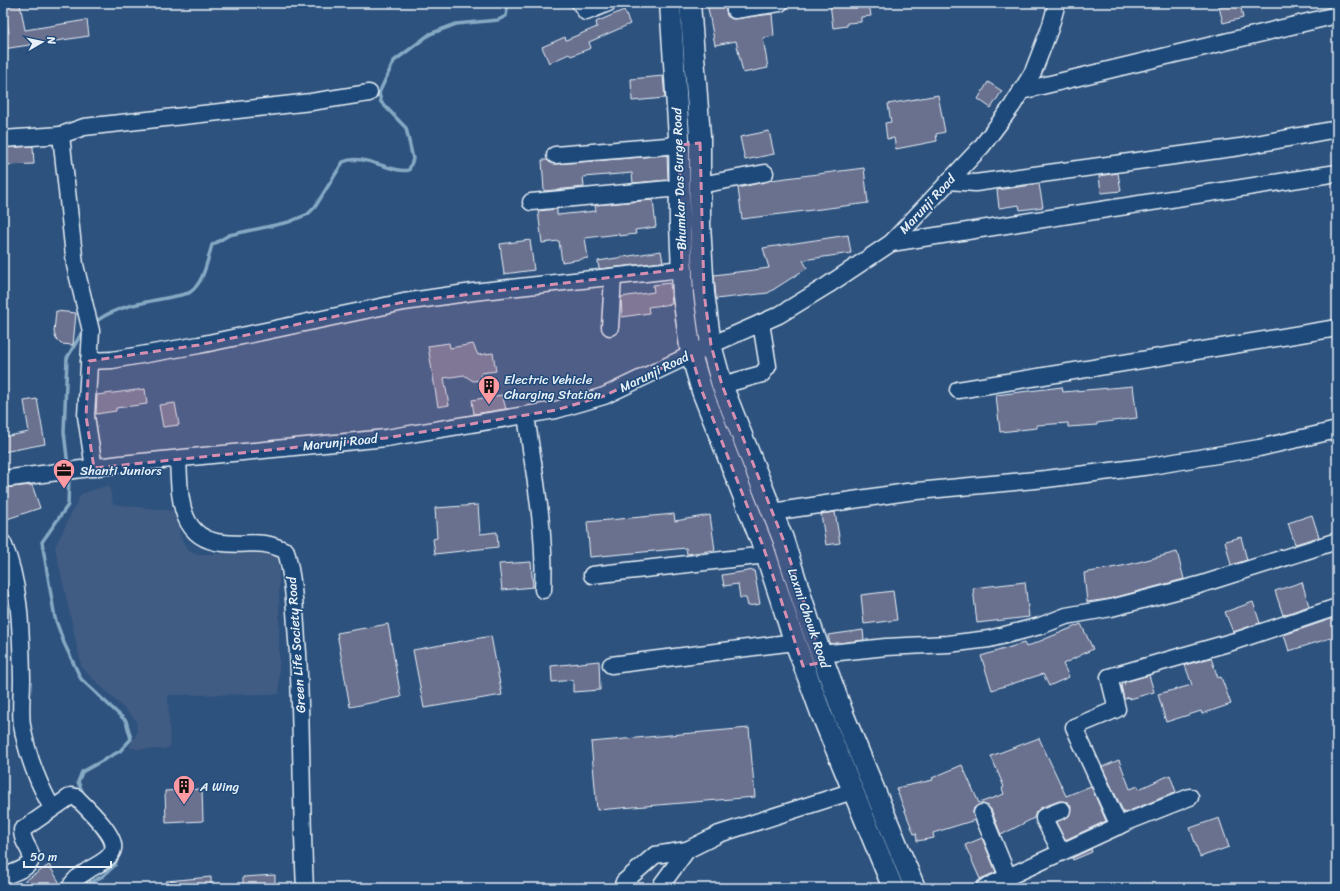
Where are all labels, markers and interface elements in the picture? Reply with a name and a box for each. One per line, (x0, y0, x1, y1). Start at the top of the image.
north arrow (22, 22, 62, 62)
text: N (41, 34, 61, 46)
street label: Bhumkar Das Gurge Road (665, 106, 693, 251)
street label: Marunji Road (893, 168, 962, 239)
street label: Marunji Road (615, 345, 694, 399)
place label: Electric Vehicle Charging Station (504, 368, 601, 406)
building icon: Electric Vehicle Charging Station (476, 373, 502, 406)
street label: Marunji Road (301, 427, 380, 457)
office icon: Shanti Juniors (51, 457, 77, 490)
place label: Shanti Juniors (80, 459, 162, 482)
street label: Laxmi Chowk Road (781, 565, 837, 672)
street label: Green Life Society Road (280, 575, 312, 714)
building icon: A Wing (171, 773, 197, 806)
place label: A Wing (199, 775, 240, 798)
scale bar (24, 843, 111, 869)
text: 50 m (30, 846, 57, 868)

